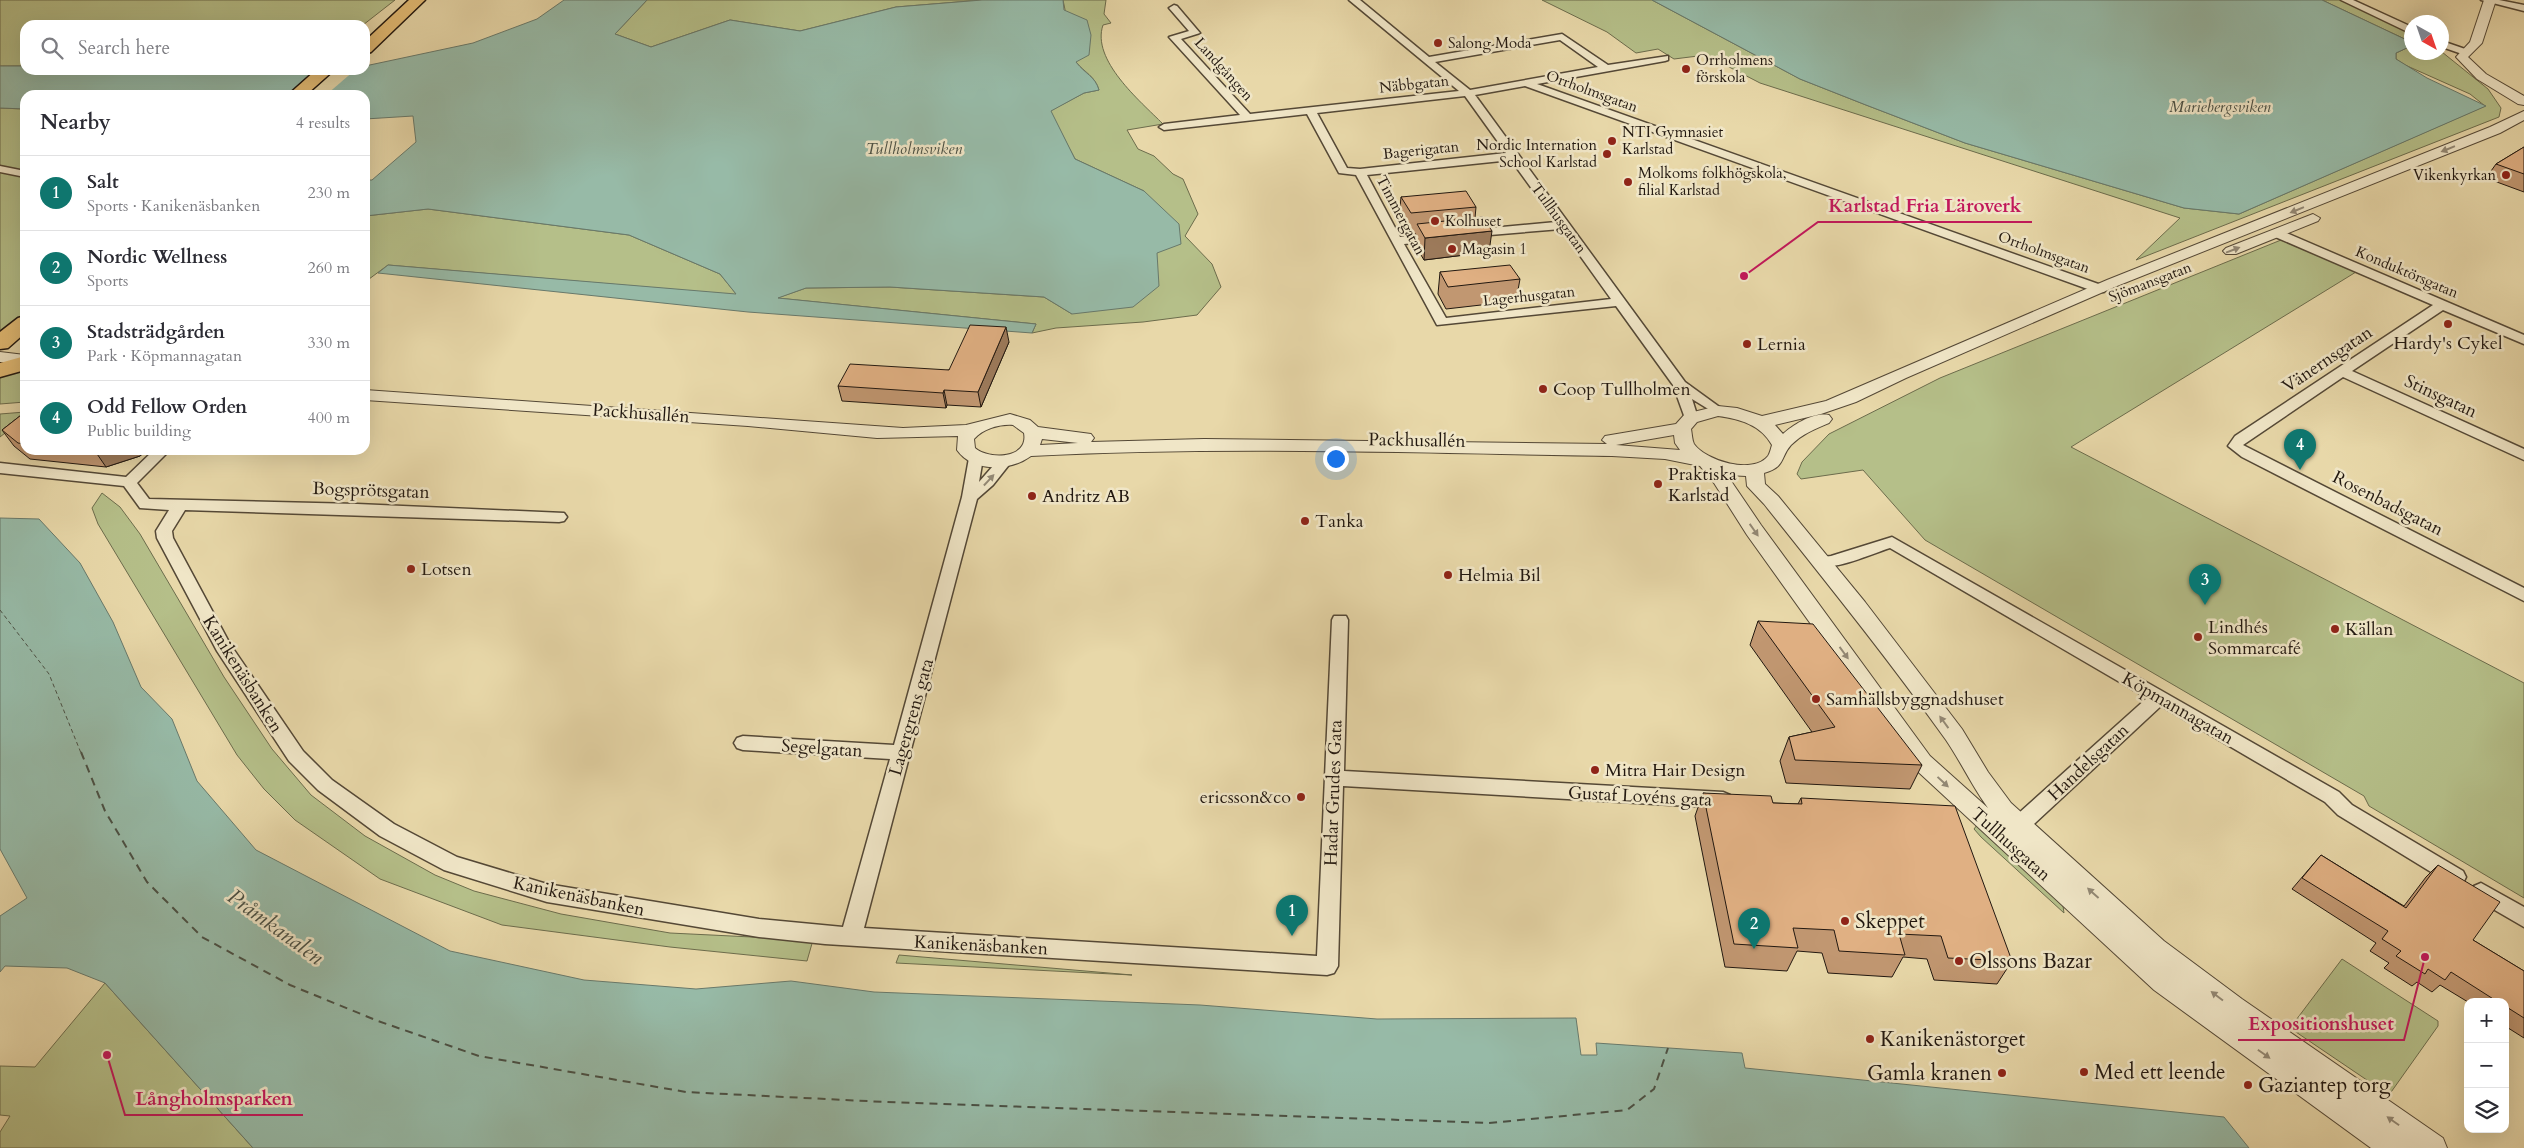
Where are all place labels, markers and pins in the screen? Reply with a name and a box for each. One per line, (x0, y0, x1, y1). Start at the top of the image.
place label: Salong Moda (1448, 33, 1532, 53)
marker: Salong Moda (1432, 37, 1444, 49)
place label: Orrholmens förskola (1696, 50, 1773, 87)
marker: Orrholmens förskola (1680, 63, 1692, 75)
place label: NTI Gymnasiet Karlstad (1622, 122, 1723, 159)
place label: Nordic Internation School Karlstad (1476, 135, 1597, 172)
marker: NTI Gymnasiet Karlstad (1606, 135, 1618, 147)
marker: Nordic Internation School Karlstad (1601, 148, 1613, 160)
place label: Molkoms folkhögskola, filial Karlstad (1638, 163, 1786, 200)
place label: Vikenkyrkan (2413, 165, 2496, 185)
marker: Vikenkyrkan (2500, 169, 2512, 181)
marker: Molkoms folkhögskola, filial Karlstad (1622, 176, 1634, 188)
callout: Karlstad Fria Läroverk (1818, 188, 2032, 222)
place label: Kolhuset (1445, 211, 1501, 231)
marker: Kolhuset (1429, 215, 1441, 227)
place label: Magasin 1 (1462, 239, 1527, 259)
marker: Magasin 1 (1446, 243, 1458, 255)
marker: Hardy's Cykel (2442, 318, 2454, 330)
place label: Hardy's Cykel (2393, 331, 2503, 356)
place label: Lernia (1757, 332, 1806, 357)
marker: Lernia (1741, 338, 1753, 350)
place label: Coop Tullholmen (1553, 377, 1691, 402)
marker: Coop Tullholmen (1537, 383, 1549, 395)
pin: 4 (2284, 429, 2316, 470)
place label: Praktiska Karlstad (1668, 462, 1737, 508)
marker: Praktiska Karlstad (1652, 478, 1664, 490)
place label: Andritz AB (1042, 484, 1130, 509)
marker: Andritz AB (1026, 490, 1038, 502)
place label: Tanka (1315, 509, 1364, 534)
marker: Tanka (1299, 515, 1311, 527)
place label: Lotsen (421, 557, 473, 582)
marker: Lotsen (405, 563, 417, 575)
place label: Helmia Bil (1458, 563, 1541, 588)
pin: 3 (2189, 564, 2221, 605)
marker: Helmia Bil (1442, 569, 1454, 581)
place label: Lindhés Sommarcafé (2208, 615, 2301, 661)
place label: Källan (2345, 617, 2394, 642)
marker: Källan (2329, 623, 2341, 635)
marker: Lindhés Sommarcafé (2192, 631, 2204, 643)
place label: Samhällsbyggnadshuset (1826, 687, 2004, 712)
marker: Samhällsbyggnadshuset (1810, 693, 1822, 705)
place label: Mitra Hair Design (1605, 758, 1746, 783)
marker: Mitra Hair Design (1589, 764, 1601, 776)
place label: ericsson&co (1200, 785, 1291, 810)
marker: ericsson&co (1295, 791, 1307, 803)
pin: 1 (1276, 895, 1308, 936)
place label: Skeppet (1855, 907, 1925, 936)
pin: 2 (1738, 908, 1770, 949)
marker: Skeppet (1839, 915, 1851, 927)
place label: Olssons Bazar (1969, 947, 2092, 976)
marker: Olssons Bazar (1953, 955, 1965, 967)
callout: Expositionshuset (2238, 1006, 2404, 1040)
place label: Kanikenästorget (1880, 1025, 2025, 1054)
marker: Kanikenästorget (1864, 1033, 1876, 1045)
place label: Med ett leende (2094, 1058, 2226, 1087)
place label: Gamla kranen (1867, 1059, 1992, 1088)
marker: Med ett leende (2078, 1066, 2090, 1078)
marker: Gamla kranen (1996, 1067, 2008, 1079)
place label: Gaziantep torg (2258, 1071, 2391, 1100)
marker: Gaziantep torg (2242, 1079, 2254, 1091)
callout: Långholmsparken (125, 1081, 303, 1115)

